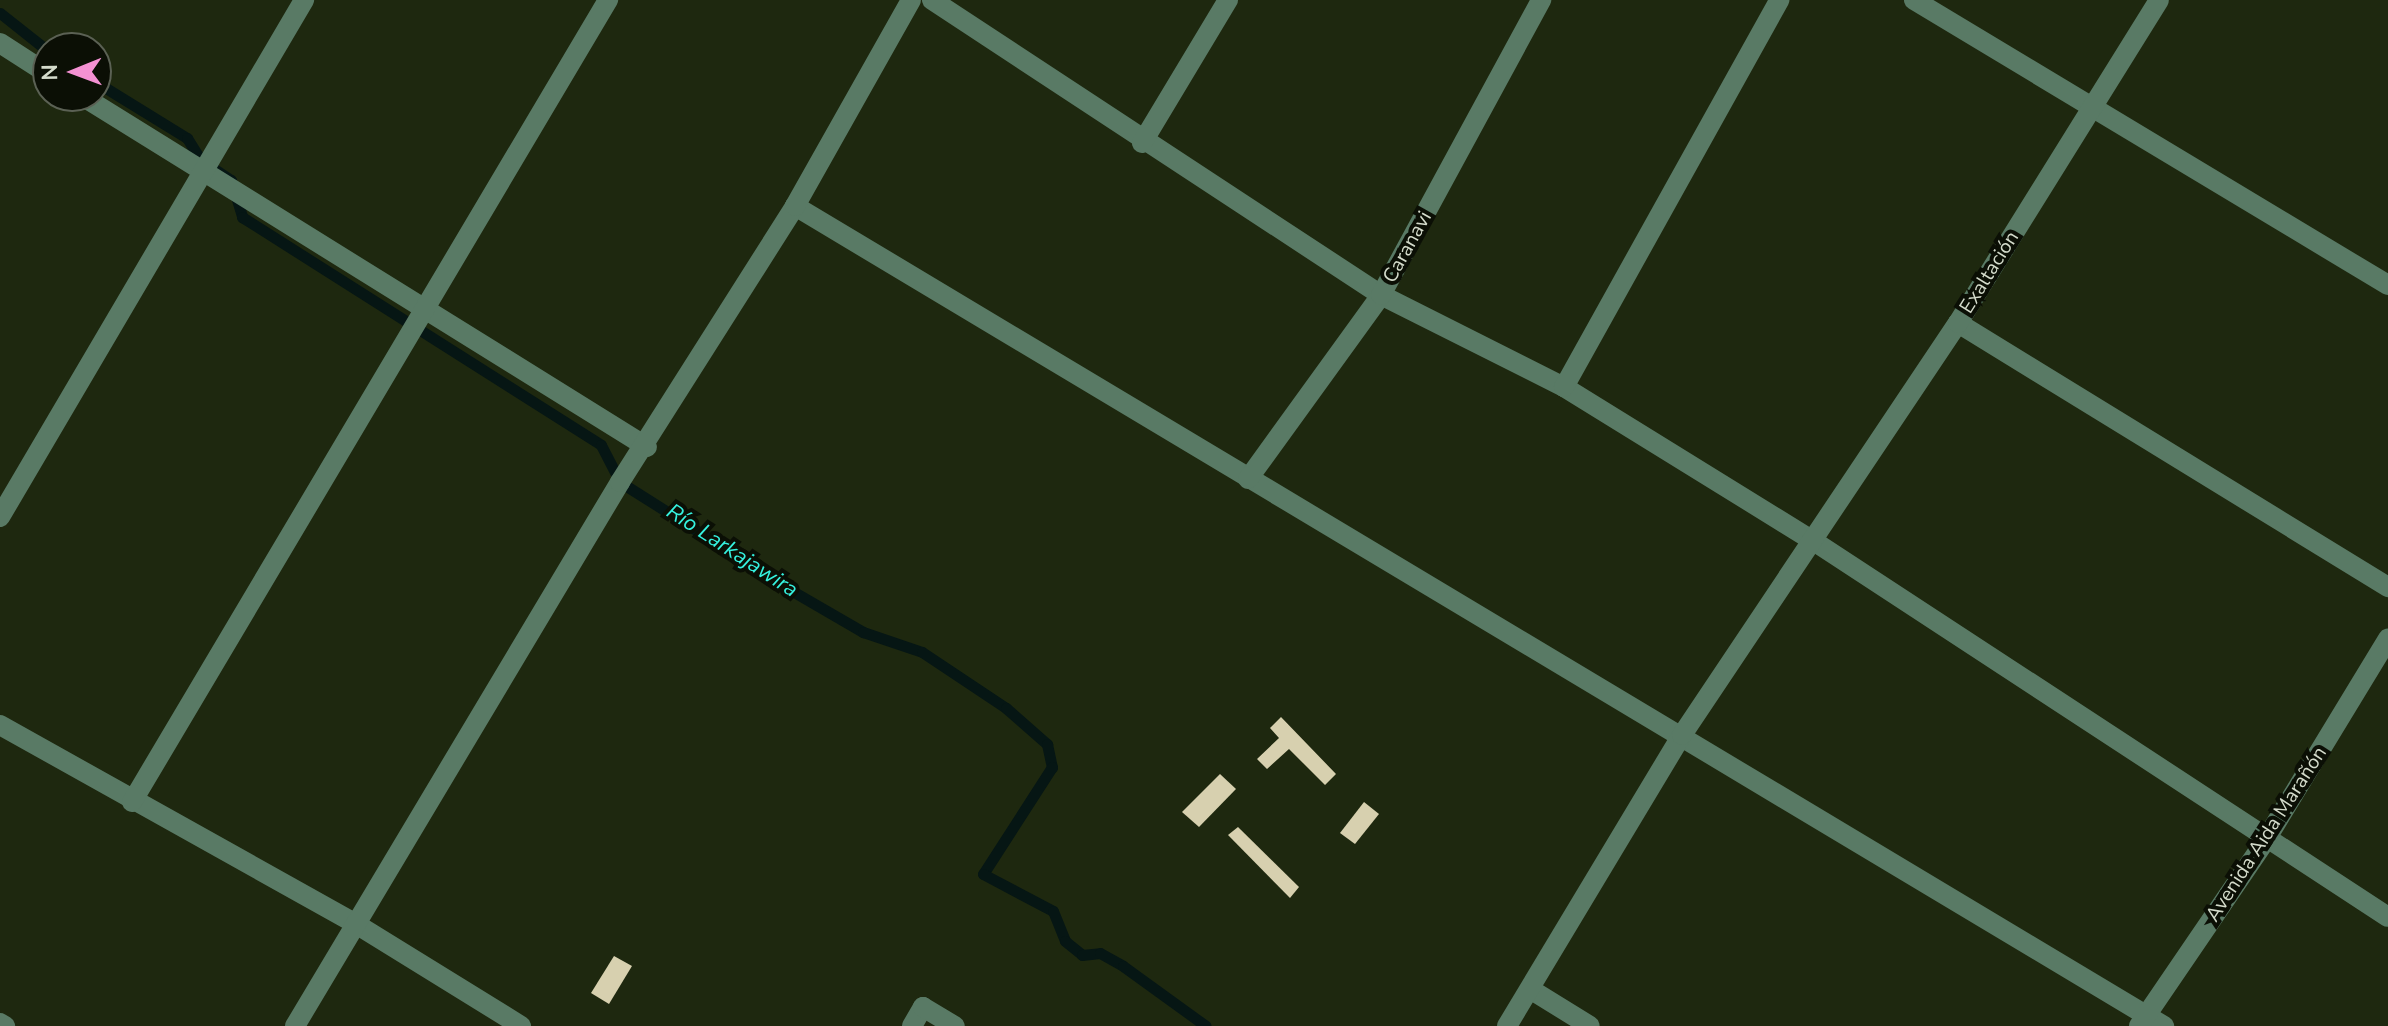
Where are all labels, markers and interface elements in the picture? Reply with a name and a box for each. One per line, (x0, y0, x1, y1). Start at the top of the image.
north arrow (32, 32, 112, 112)
text: N (35, 64, 65, 81)
street label: Caranavi (1378, 207, 1436, 287)
street label: Exaltación (1954, 226, 2024, 318)
water label: Río Larkajawira (661, 499, 803, 603)
street label: Avenida Aida Marañón (2200, 742, 2332, 926)

